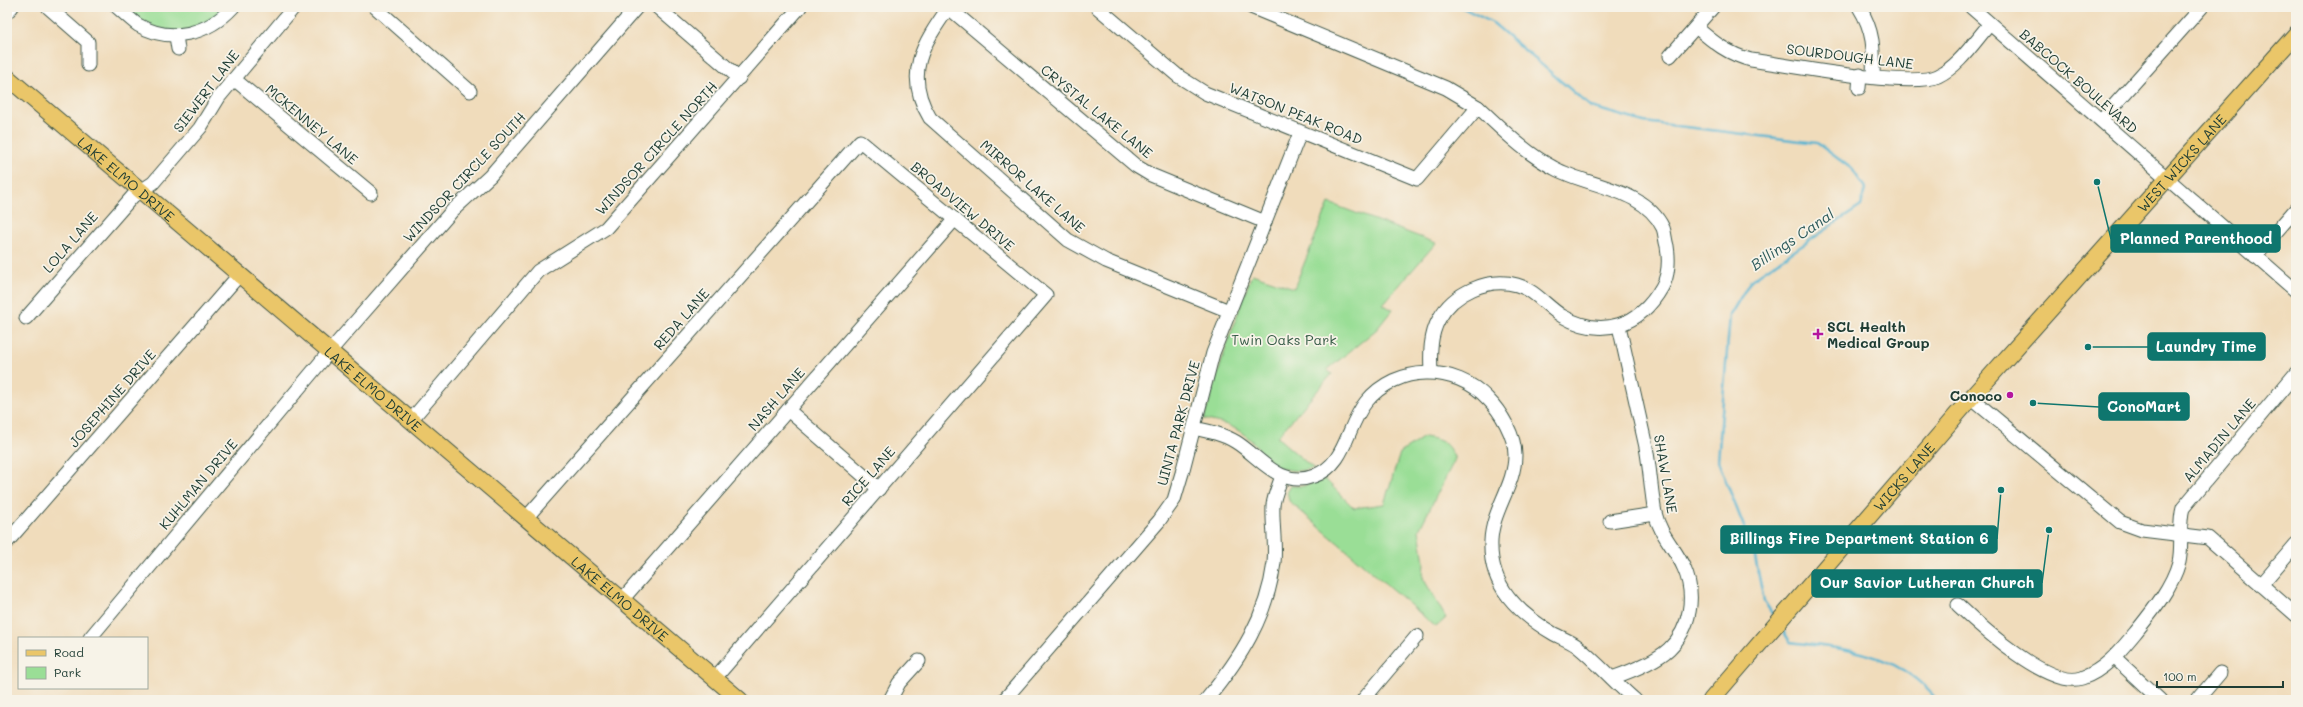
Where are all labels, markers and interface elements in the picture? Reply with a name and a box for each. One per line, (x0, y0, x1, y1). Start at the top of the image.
street label: BABCOCK BOULEVARD (2016, 24, 2142, 138)
street label: SOURDOUGH LANE (1786, 39, 1914, 73)
street label: SIEWERT LANE (169, 46, 243, 136)
street label: CRYSTAL LAKE LANE (1037, 60, 1157, 162)
street label: WINDSOR CIRCLE NORTH (591, 77, 721, 219)
street label: WATSON PEAK ROAD (1227, 78, 1365, 148)
street label: MCKENNEY LANE (262, 80, 362, 168)
street label: WINDSOR CIRCLE SOUTH (398, 108, 530, 246)
street label: WEST WICKS LANE (2132, 110, 2230, 216)
street label: LAKE ELMO DRIVE (74, 132, 179, 225)
street label: MIRROR LAKE LANE (976, 135, 1090, 237)
street label: BROADVIEW DRIVE (907, 157, 1019, 255)
water label: Billings Canal (1746, 204, 1838, 274)
street label: LOLA LANE (38, 207, 102, 277)
callout: Planned Parenthood (2111, 225, 2280, 252)
text: Planned Parenthood (2120, 228, 2273, 248)
street label: REDA LANE (649, 284, 713, 354)
place label: SCL Health Medical Group (1827, 317, 1930, 352)
marker: SCL Health Medical Group (1812, 328, 1824, 340)
park label: Twin Oaks Park (1231, 330, 1337, 349)
callout: Laundry Time (2148, 333, 2265, 360)
text: Laundry Time (2156, 336, 2256, 356)
street label: LAKE ELMO DRIVE (321, 342, 426, 435)
street label: JOSEPHINE DRIVE (64, 345, 160, 451)
street label: UINTA PARK DRIVE (1152, 358, 1204, 488)
street label: NASH LANE (743, 363, 809, 435)
place label: Conoco (1950, 386, 2002, 405)
marker: Conoco (2005, 390, 2015, 400)
callout: ConoMart (2099, 393, 2189, 420)
street label: ALMADIN LANE (2178, 394, 2260, 486)
text: ConoMart (2107, 396, 2181, 416)
street label: SHAW LANE (1650, 433, 1682, 515)
street label: KUHLMAN DRIVE (155, 435, 241, 533)
street label: WICKS LANE (1869, 438, 1938, 515)
street label: RICE LANE (837, 442, 899, 510)
callout: Billings Fire Department Station 6 (1721, 526, 1997, 553)
text: Billings Fire Department Station 6 (1729, 528, 1989, 548)
street label: LAKE ELMO DRIVE (568, 552, 673, 645)
callout: Our Savior Lutheran Church (1812, 570, 2042, 597)
text: Our Savior Lutheran Church (1820, 572, 2035, 592)
legend (18, 637, 148, 689)
text: Road (54, 644, 84, 660)
scale bar (2157, 663, 2283, 689)
text: Park (54, 664, 81, 680)
text: 100 m (2163, 668, 2197, 684)

